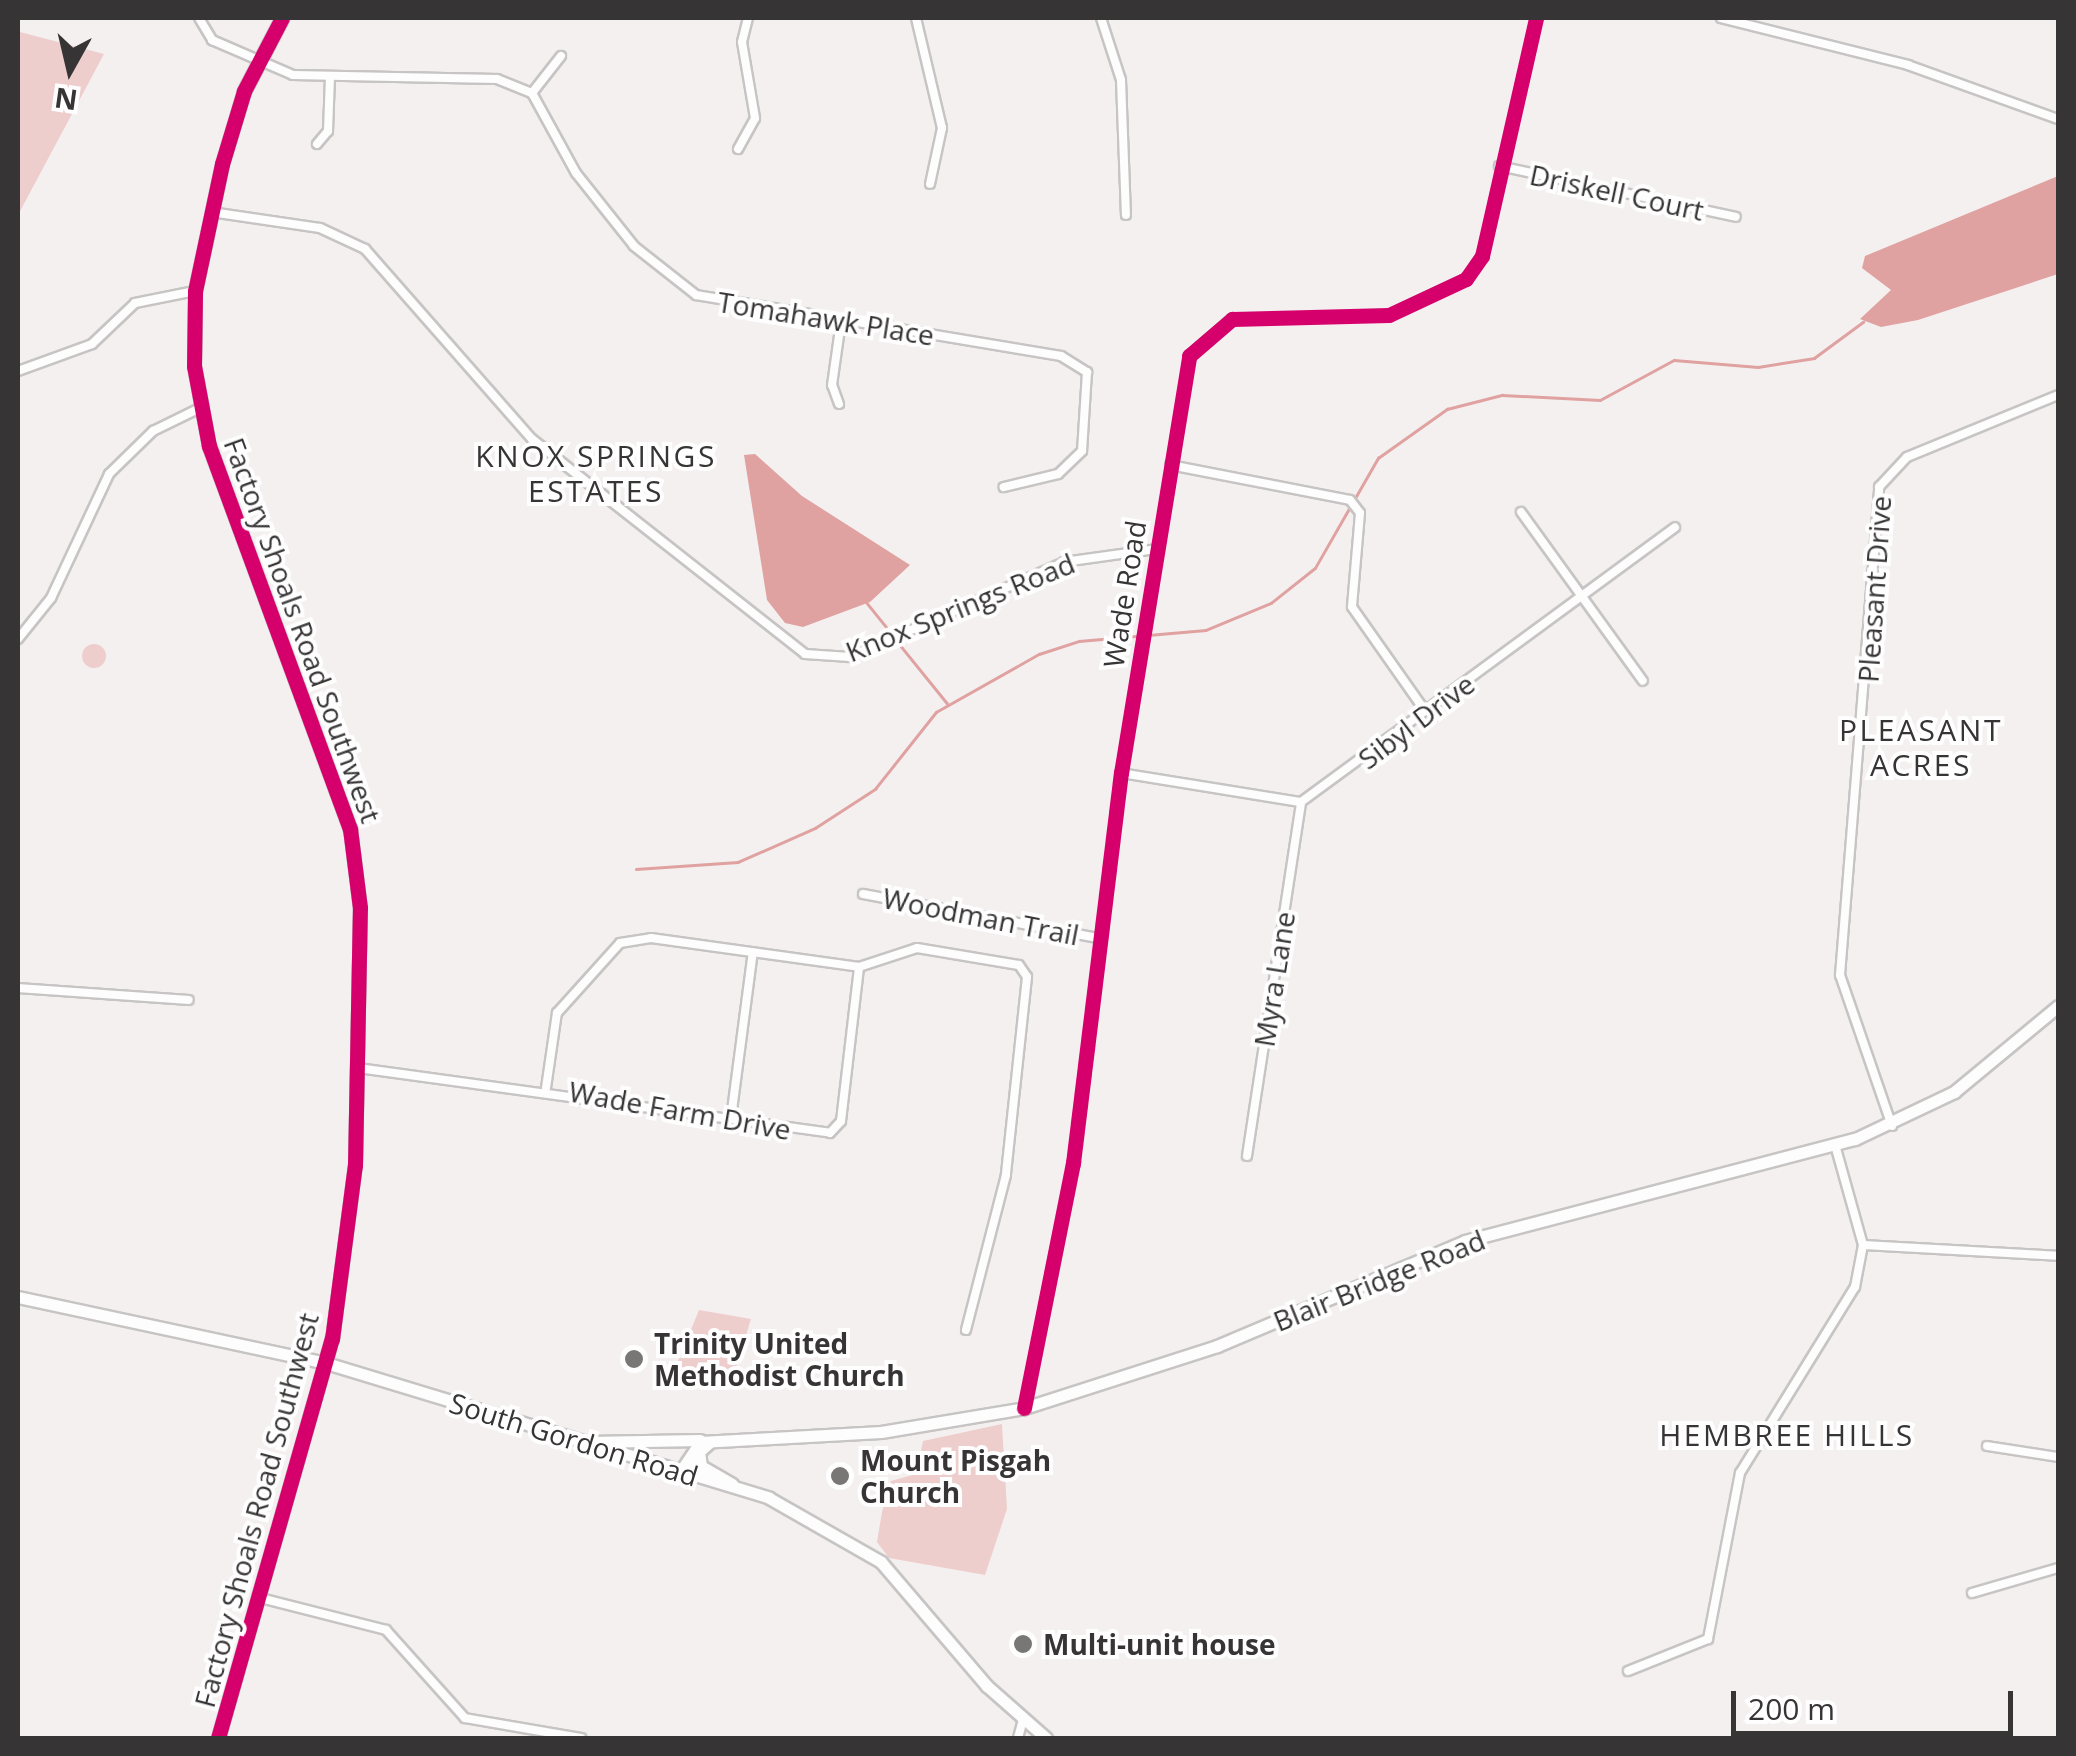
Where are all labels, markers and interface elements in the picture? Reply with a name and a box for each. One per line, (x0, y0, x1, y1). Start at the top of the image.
north arrow (20, 20, 120, 120)
text: N (52, 79, 80, 120)
street label: Driskell Court (1527, 157, 1707, 227)
street label: Tomahawk Place (715, 284, 937, 352)
street label: Factory Shoals Road Southwest (218, 433, 388, 827)
district label: KNOX SPRINGS ESTATES (475, 438, 717, 508)
street label: Pleasant Drive (1851, 495, 1897, 683)
street label: Wade Road (1096, 518, 1152, 670)
street label: Knox Springs Road (841, 546, 1079, 668)
street label: Sibyl Drive (1351, 667, 1481, 775)
district label: PLEASANT ACRES (1839, 712, 2003, 782)
street label: Woodman Trail (880, 881, 1082, 951)
street label: Myra Lane (1247, 909, 1301, 1049)
street label: Wade Farm Drive (566, 1074, 794, 1146)
street label: Blair Bridge Road (1268, 1222, 1490, 1338)
street label: Factory Shoals Road Southwest (187, 1309, 325, 1711)
place label: Trinity United Methodist Church (654, 1326, 905, 1392)
marker: Trinity United Methodist Church (623, 1348, 645, 1370)
street label: South Gordon Road (446, 1385, 702, 1493)
district label: HEMBREE HILLS (1659, 1417, 1915, 1453)
place label: Mount Pisgah Church (860, 1443, 1051, 1509)
marker: Mount Pisgah Church (829, 1465, 851, 1487)
place label: Multi-unit house (1043, 1627, 1275, 1661)
marker: Multi-unit house (1012, 1633, 1034, 1655)
scale bar (1736, 1671, 2018, 1733)
text: 200 m (1748, 1688, 1835, 1729)

